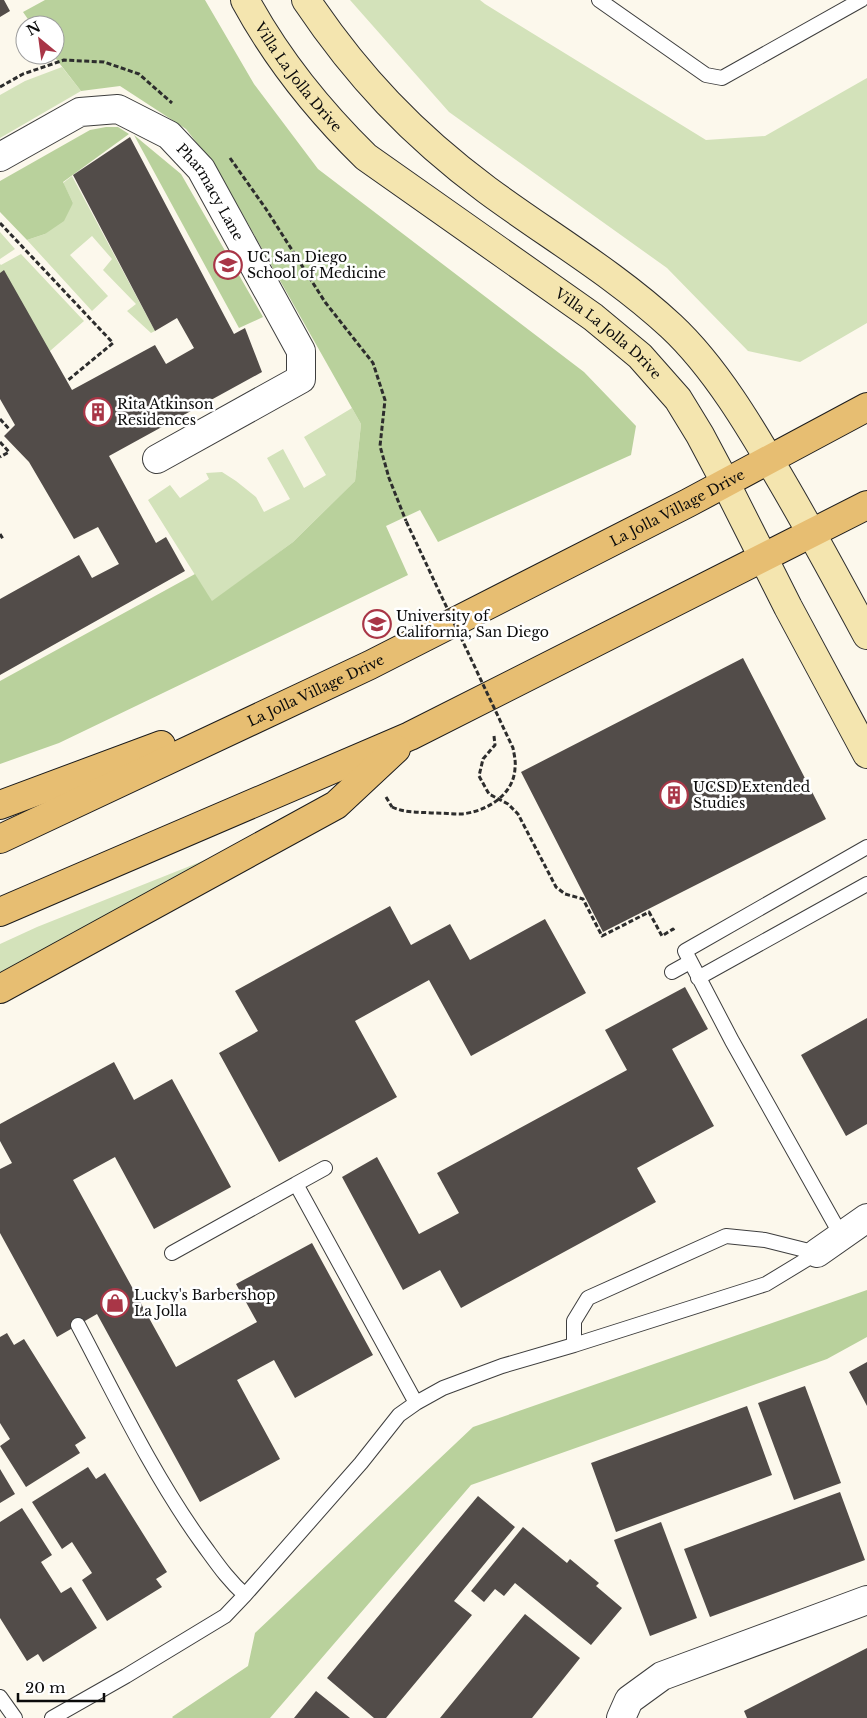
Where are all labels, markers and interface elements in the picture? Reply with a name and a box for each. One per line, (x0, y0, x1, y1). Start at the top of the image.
north arrow (15, 15, 65, 65)
text: N (24, 18, 44, 40)
street label: Villa La Jolla Drive (250, 18, 346, 136)
street label: Pharmacy Lane (173, 140, 248, 244)
place label: UC San Diego School of Medicine (247, 248, 386, 282)
school or university icon: UC San Diego School of Medicine (213, 250, 243, 280)
street label: Villa La Jolla Drive (551, 284, 665, 383)
place label: Rita Atkinson Residences (117, 395, 214, 429)
building icon: Rita Atkinson Residences (83, 397, 113, 427)
street label: La Jolla Village Drive (607, 465, 748, 550)
place label: University of California, San Diego (396, 607, 549, 641)
school or university icon: University of California, San Diego (362, 609, 392, 639)
street label: La Jolla Village Drive (244, 650, 387, 730)
place label: UCSD Extended Studies (693, 778, 811, 812)
building icon: UCSD Extended Studies (659, 780, 689, 810)
place label: Lucky's Barbershop La Jolla (134, 1286, 276, 1320)
shop icon: Lucky's Barbershop La Jolla (100, 1288, 130, 1318)
scale bar (18, 1670, 104, 1702)
text: 20 m (25, 1678, 65, 1697)

